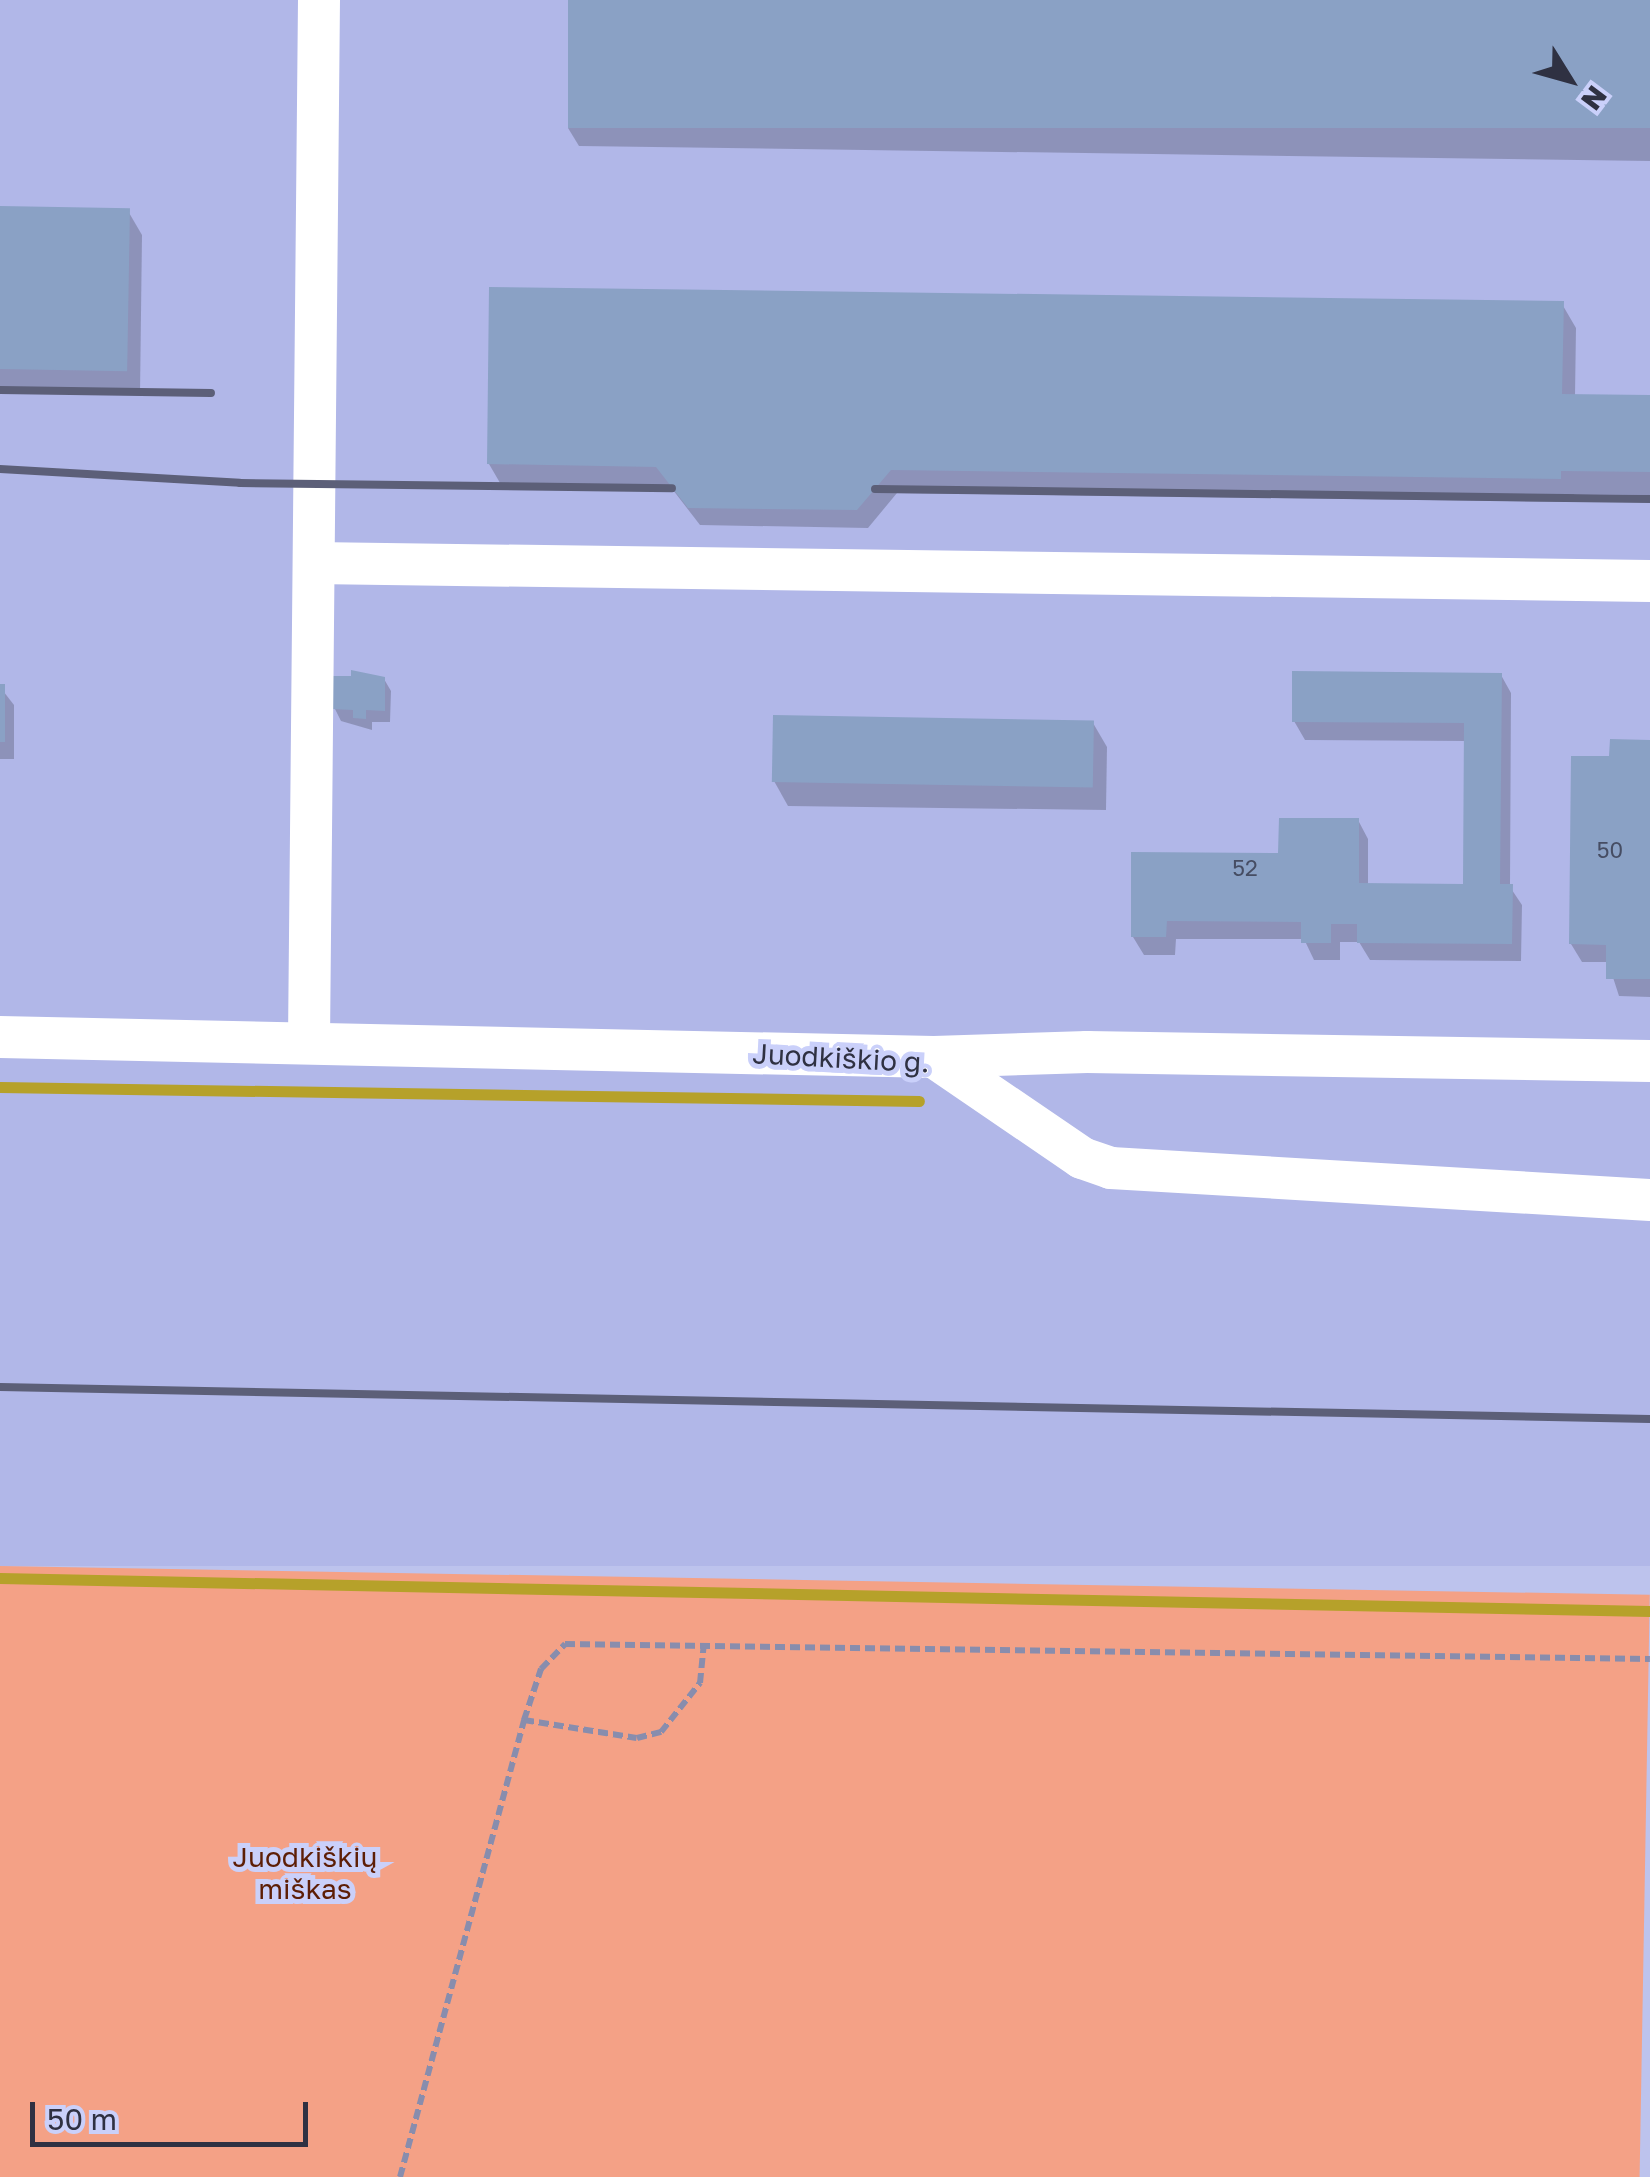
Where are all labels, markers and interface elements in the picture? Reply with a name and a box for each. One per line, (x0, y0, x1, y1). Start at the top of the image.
north arrow (1520, 30, 1620, 130)
text: N (1575, 80, 1614, 117)
house number: 50 (1597, 837, 1623, 863)
house number: 52 (1232, 855, 1258, 881)
street label: Juodkiškio g. (752, 1037, 930, 1079)
park label: Juodkiškių miškas (233, 1840, 377, 1906)
scale bar (35, 2082, 312, 2144)
text: 50 m (47, 2101, 117, 2137)

